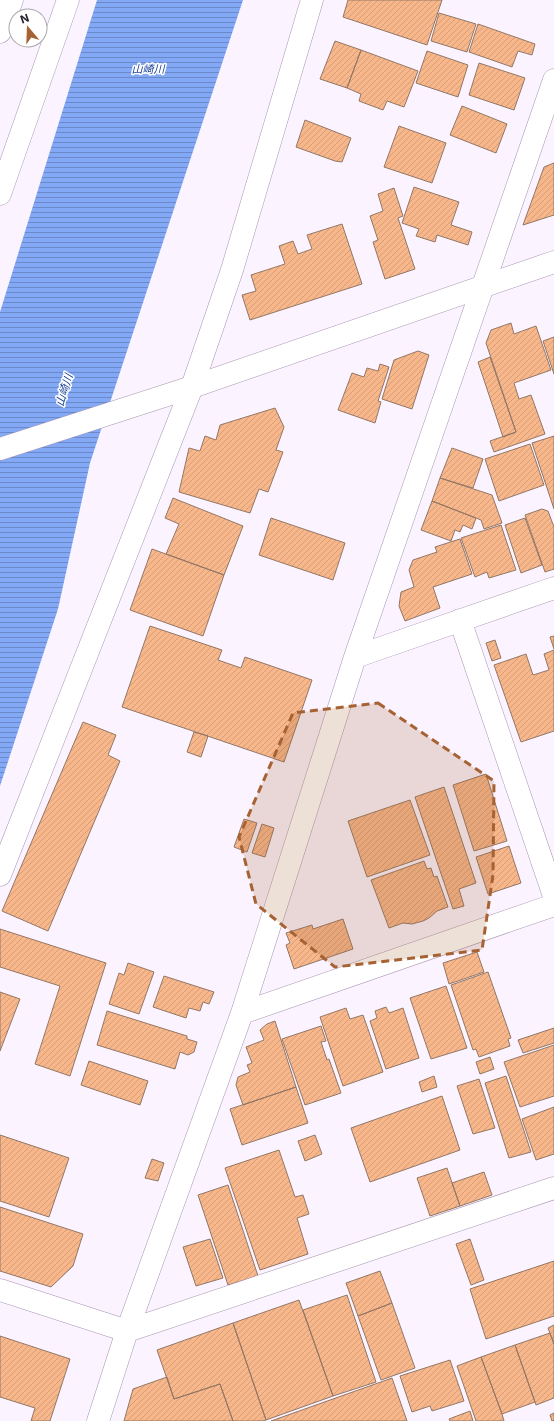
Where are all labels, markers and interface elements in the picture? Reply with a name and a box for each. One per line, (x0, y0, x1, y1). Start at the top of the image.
north arrow (8, 8, 48, 48)
text: N (18, 11, 31, 27)
water label: 山崎川 (132, 62, 165, 76)
water label: 山崎川 (52, 371, 76, 408)

